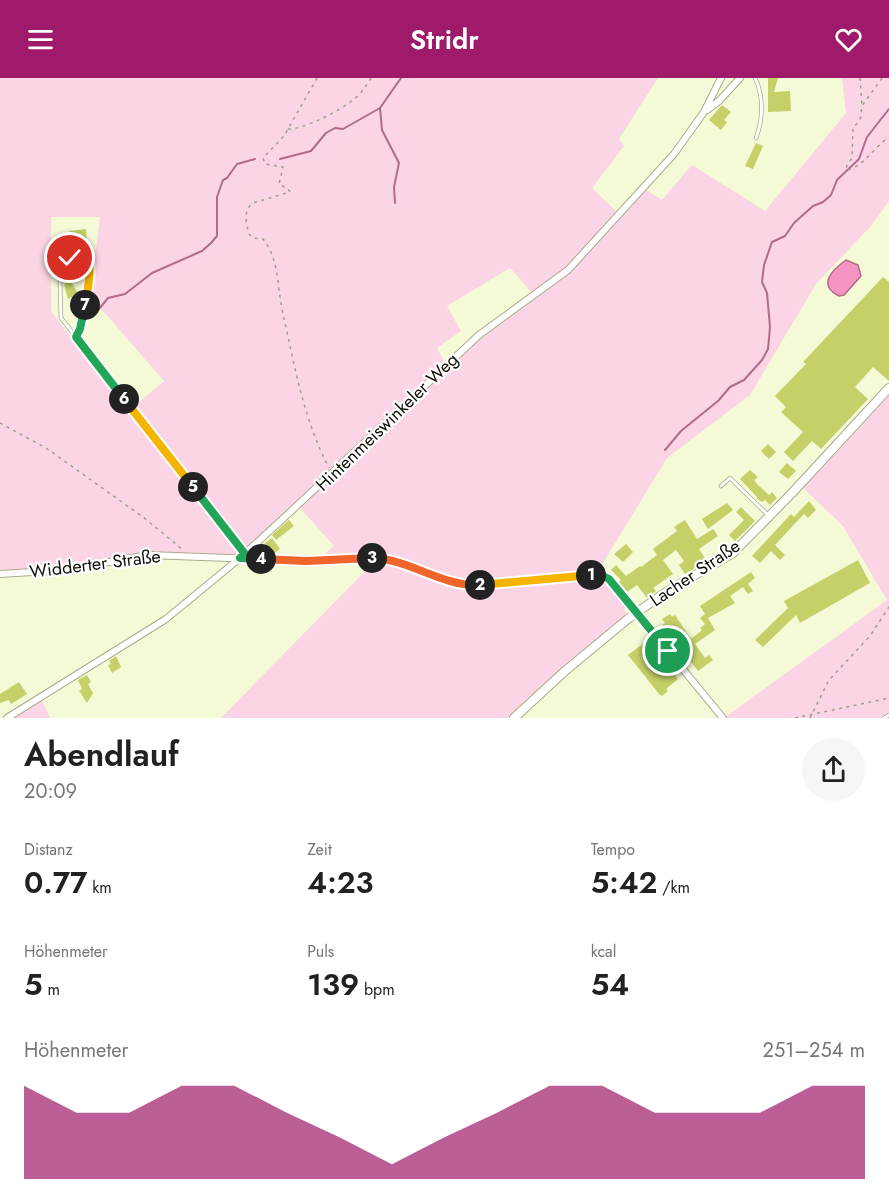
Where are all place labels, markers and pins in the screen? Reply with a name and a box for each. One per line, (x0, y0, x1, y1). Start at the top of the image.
pin (44, 232, 95, 283)
pin: 7 (70, 290, 100, 320)
pin: 6 (109, 384, 139, 414)
pin: 5 (178, 472, 208, 502)
pin: 3 (357, 543, 387, 573)
pin: 4 (246, 544, 276, 574)
pin: 1 (576, 560, 606, 590)
pin: 2 (465, 570, 495, 600)
pin (642, 625, 693, 676)

